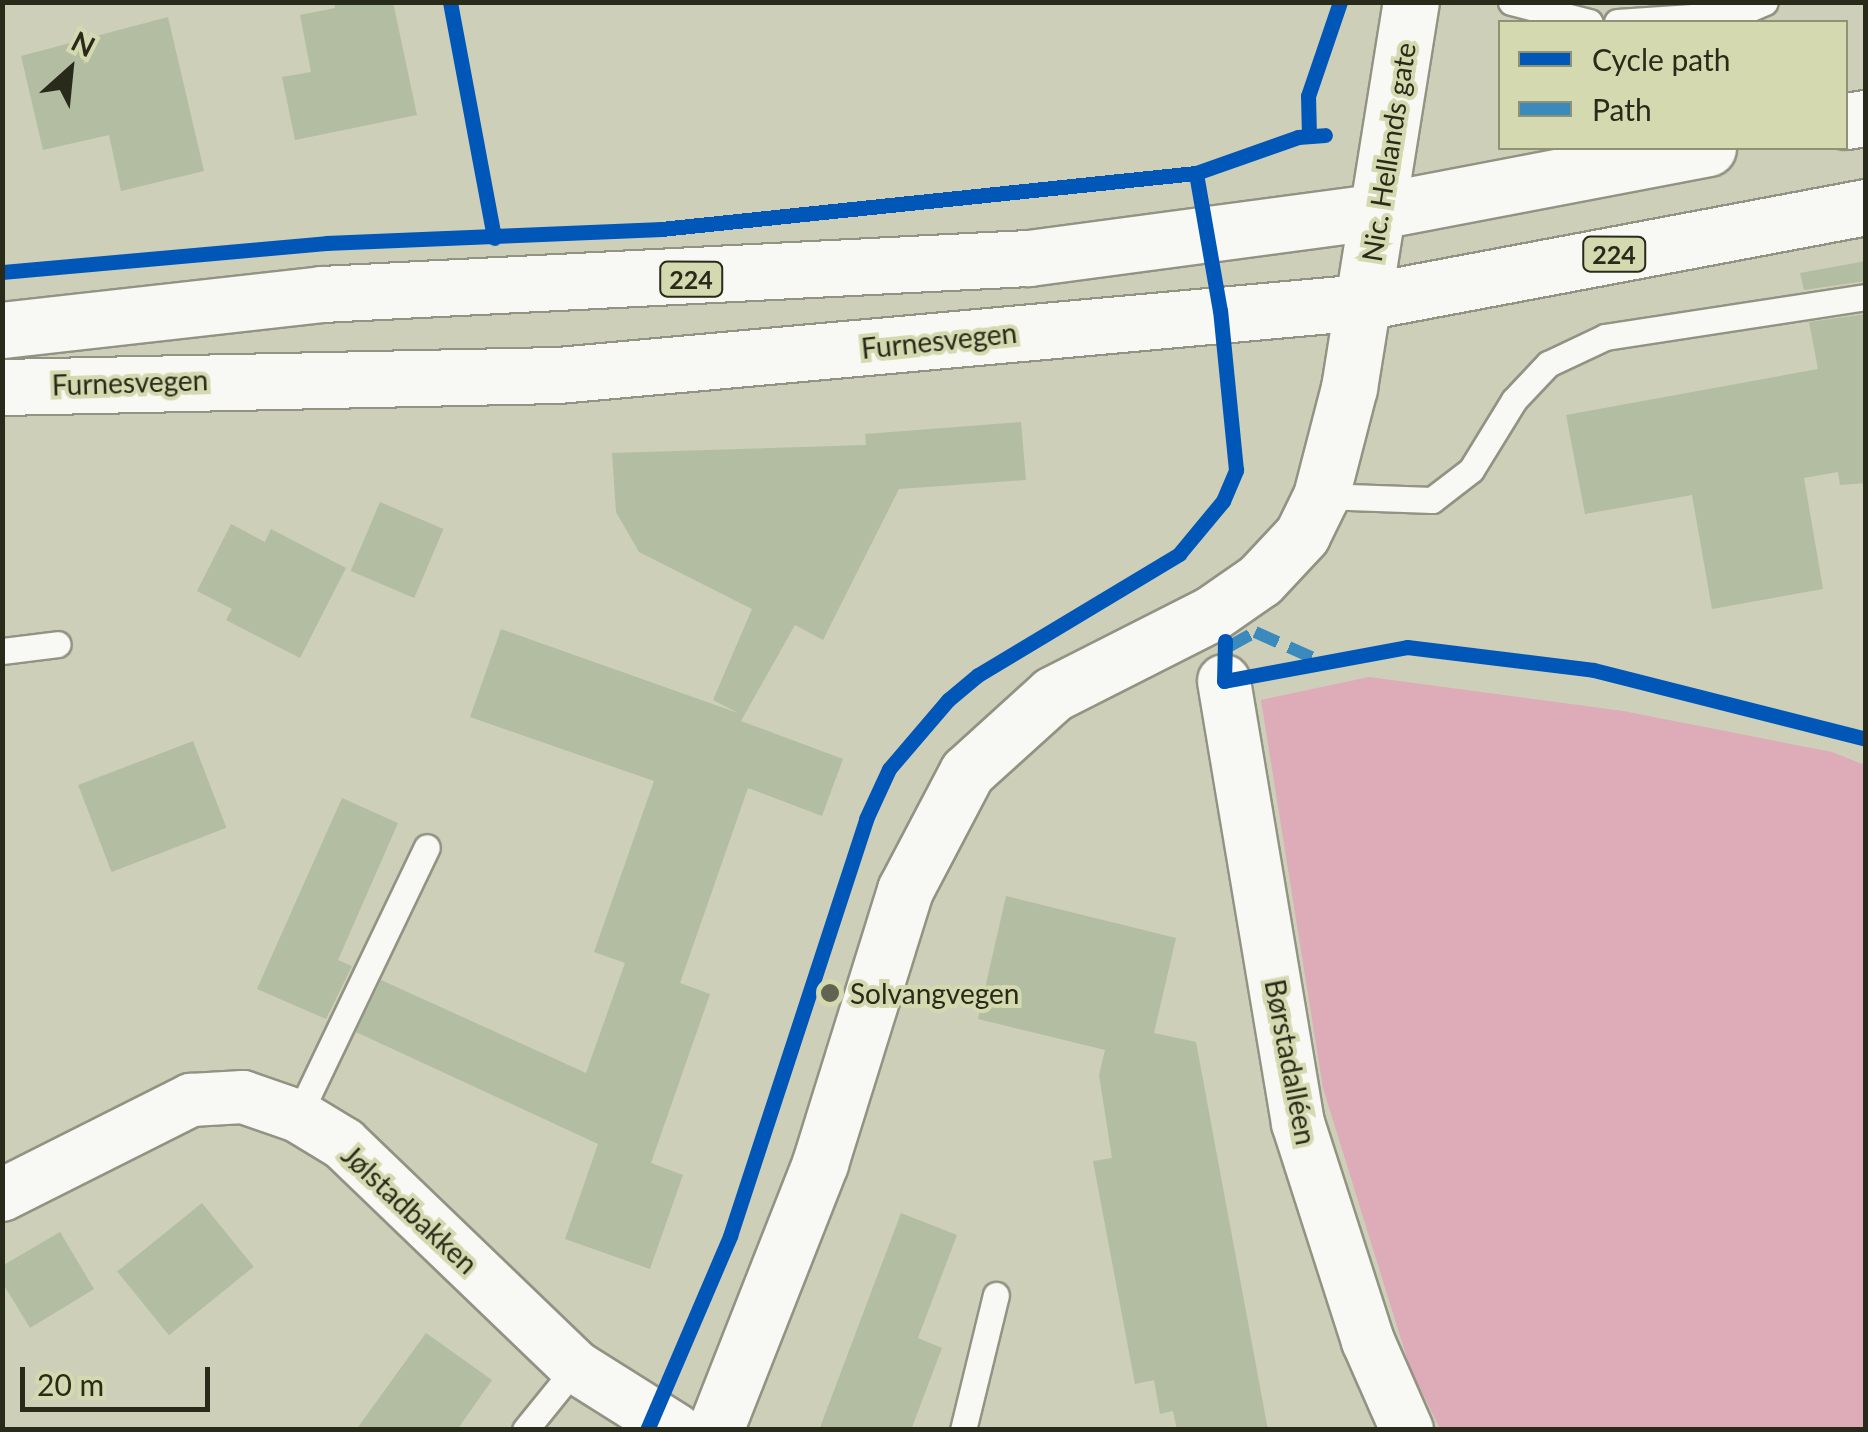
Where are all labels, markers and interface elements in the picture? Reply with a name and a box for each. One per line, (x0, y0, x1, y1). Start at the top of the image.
north arrow (20, 20, 120, 120)
legend (1498, 20, 1848, 150)
text: N (66, 23, 101, 63)
street label: Nic. Hellands gate (1354, 40, 1422, 264)
text: Cycle path (1592, 41, 1731, 77)
text: Path (1592, 91, 1652, 127)
road number: 224 (1582, 234, 1646, 274)
road number: 224 (658, 259, 724, 299)
street label: Furnesvegen (859, 315, 1019, 365)
street label: Furnesvegen (51, 362, 209, 402)
place label: Solvangvegen (850, 976, 1019, 1010)
street label: Børstadalléen (1258, 976, 1324, 1148)
marker: Solvangvegen (819, 982, 841, 1004)
street label: Jølstadbakken (335, 1138, 485, 1280)
scale bar (25, 1347, 215, 1409)
text: 20 m (37, 1366, 104, 1402)

